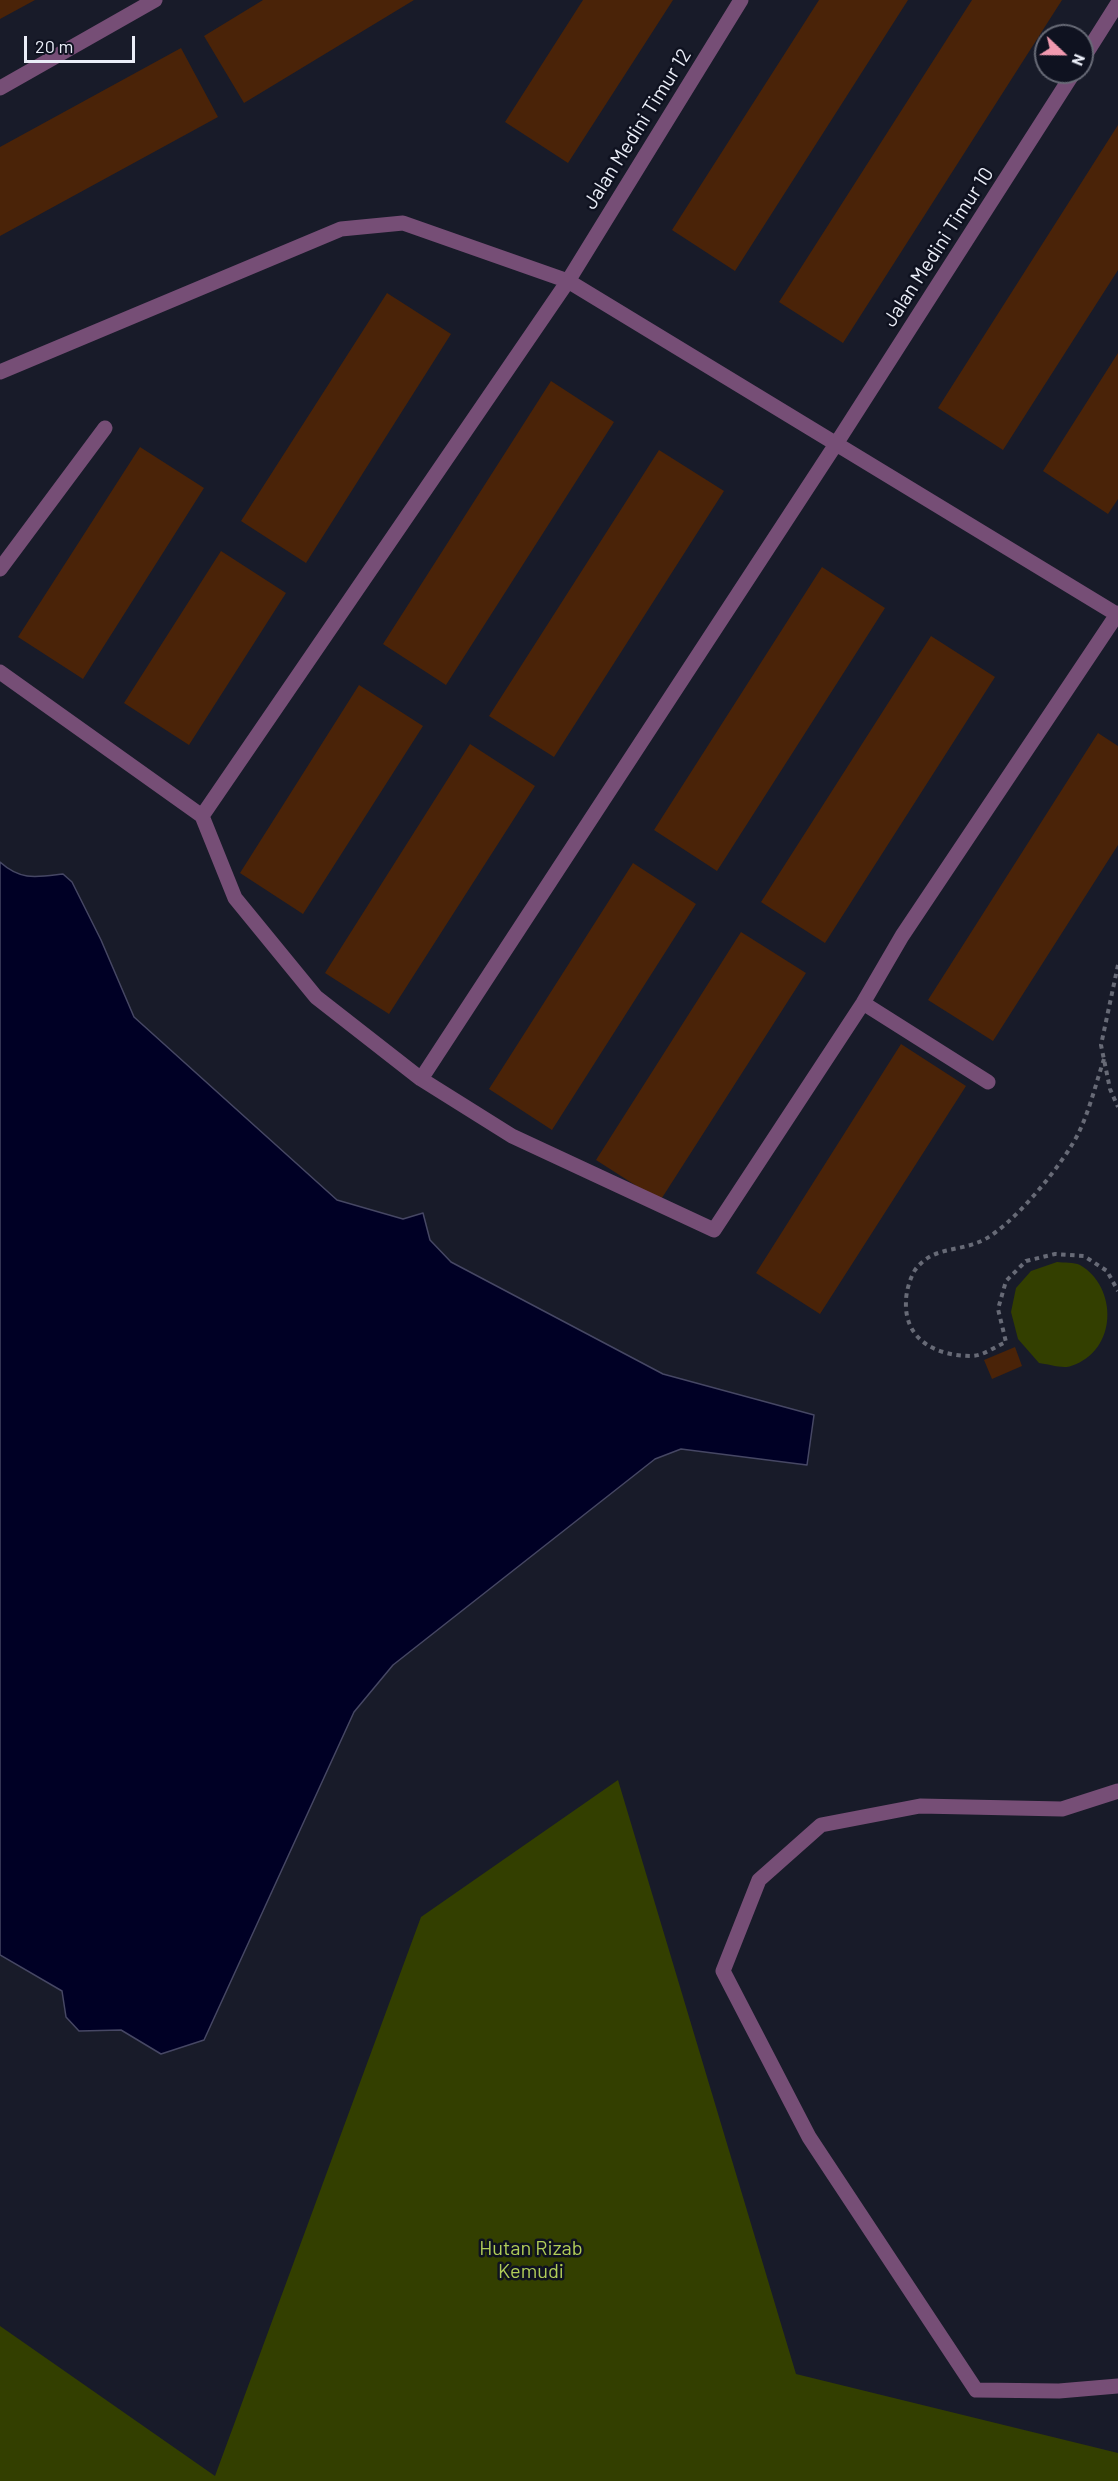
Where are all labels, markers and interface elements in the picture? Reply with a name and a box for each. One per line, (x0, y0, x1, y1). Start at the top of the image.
scale bar (27, 24, 138, 62)
north arrow (1034, 24, 1094, 84)
text: 20 m (35, 35, 73, 57)
street label: Jalan Medini Timur 12 (578, 44, 696, 214)
text: N (1069, 52, 1090, 69)
street label: Jalan Medini Timur 10 (877, 163, 999, 331)
park label: Hutan Rizab Kemudi (479, 2236, 583, 2283)

